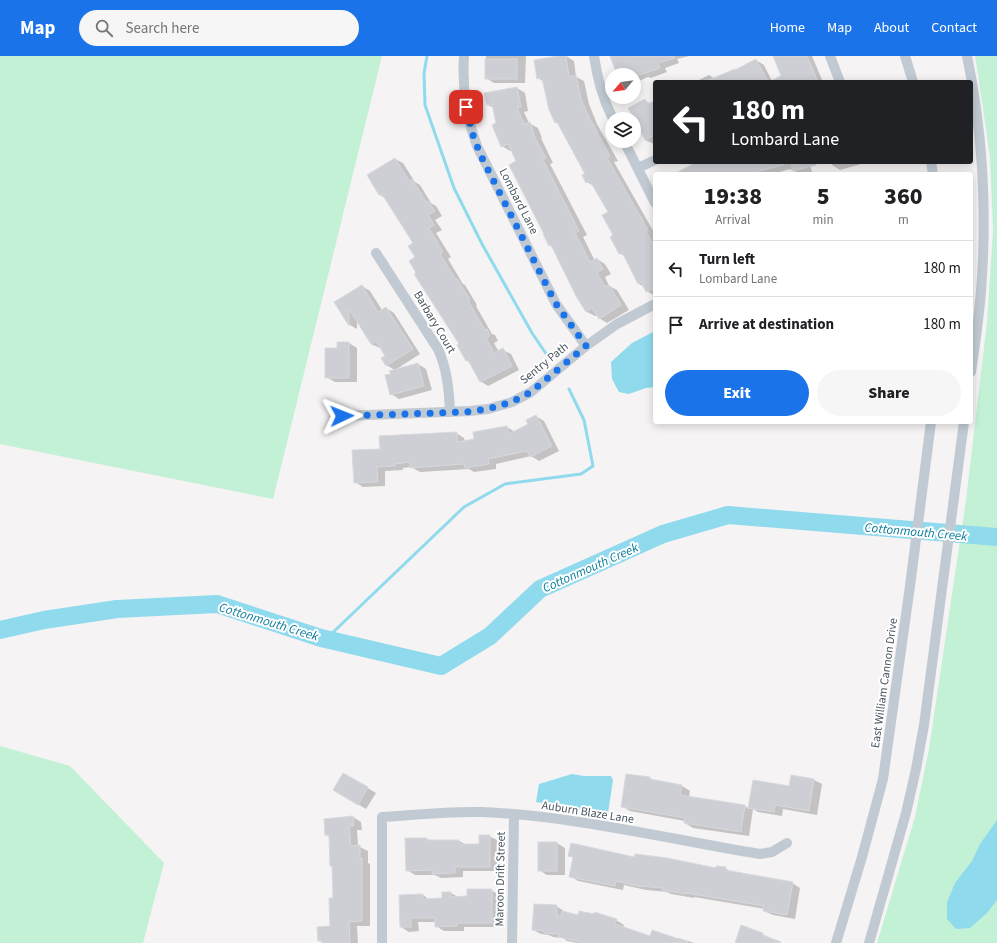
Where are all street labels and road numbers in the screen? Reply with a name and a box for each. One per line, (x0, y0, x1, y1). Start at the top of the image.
street label: Lombard Lane (495, 165, 543, 237)
street label: Barbary Court (409, 288, 460, 357)
street label: Sentry Path (516, 338, 572, 388)
street label: East William Cannon Drive (867, 617, 902, 749)
street label: Auburn Blaze Lane (541, 797, 635, 828)
street label: Maroon Drift Street (491, 831, 510, 927)

